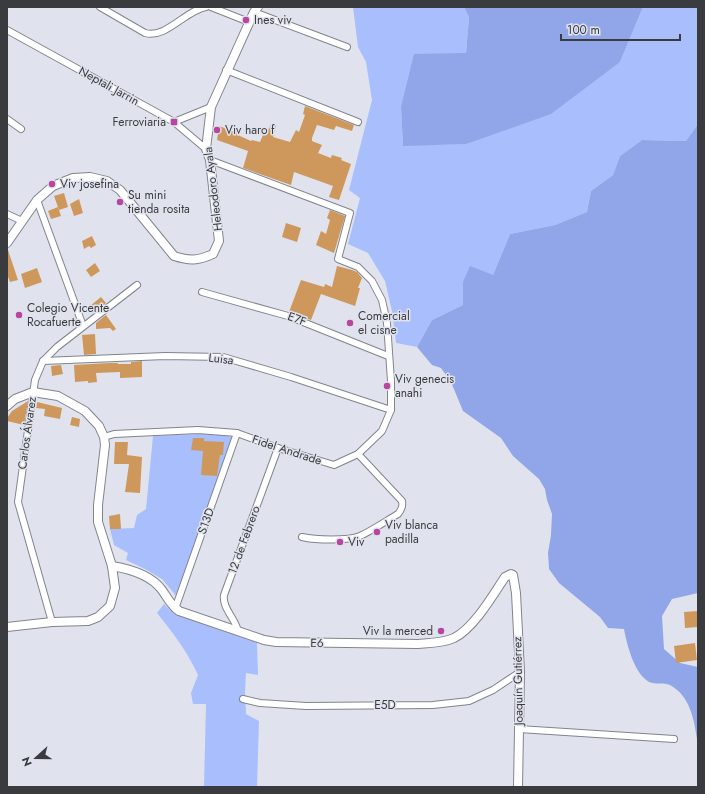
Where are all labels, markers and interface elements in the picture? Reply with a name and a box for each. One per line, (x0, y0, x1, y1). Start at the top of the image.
place label: Ines viv (254, 11, 292, 29)
marker: Ines viv (241, 15, 251, 25)
scale bar (561, 16, 680, 42)
text: 100 m (567, 21, 600, 39)
street label: Neptali Jarrin (75, 62, 143, 110)
place label: Ferroviaria (113, 113, 166, 131)
marker: Ferroviaria (169, 117, 179, 127)
place label: Viv haro f (225, 121, 275, 139)
marker: Viv haro f (212, 125, 222, 135)
street label: Heleodoro Ayala (199, 146, 227, 232)
place label: Viv josefina (60, 175, 119, 193)
marker: Viv josefina (47, 179, 57, 189)
place label: Su mini tienda rosita (128, 186, 190, 218)
marker: Su mini tienda rosita (115, 197, 125, 207)
place label: Colegio Vicente Rocafuerte (27, 299, 109, 331)
street label: E7F (285, 307, 309, 331)
place label: Comercial el cisne (358, 307, 410, 339)
marker: Colegio Vicente Rocafuerte (14, 310, 24, 320)
marker: Comercial el cisne (345, 318, 355, 328)
street label: Luisa (207, 349, 235, 369)
place label: Viv genecis anahi (395, 370, 454, 402)
marker: Viv genecis anahi (382, 381, 392, 391)
street label: Carlos Álvarez (13, 395, 41, 470)
street label: Fidel Andrade (250, 430, 324, 470)
street label: 12 de Febrero (223, 503, 265, 577)
street label: S13D (193, 505, 219, 537)
place label: Viv blanca padilla (385, 516, 438, 548)
marker: Viv blanca padilla (372, 527, 382, 537)
place label: Viv (348, 533, 365, 551)
marker: Viv (335, 537, 345, 547)
place label: Viv la merced (363, 622, 433, 640)
marker: Viv la merced (436, 626, 446, 636)
street label: E6 (310, 634, 324, 652)
street label: Joaquín Gutiérrez (508, 636, 528, 728)
street label: E5D (374, 696, 396, 714)
north arrow (16, 738, 56, 778)
text: N (18, 755, 36, 769)

